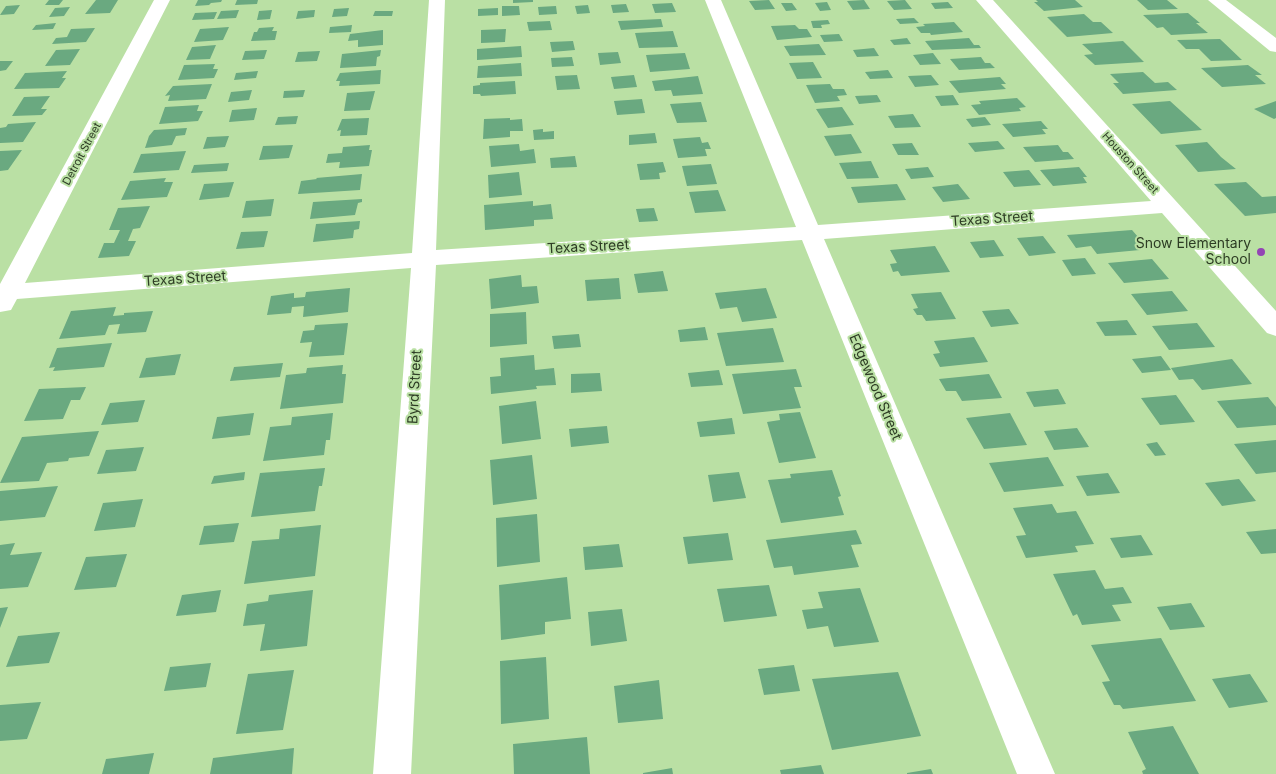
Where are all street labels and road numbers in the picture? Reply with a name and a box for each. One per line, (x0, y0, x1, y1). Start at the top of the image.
street label: Detroit Street (60, 120, 104, 188)
street label: Houston Street (1099, 130, 1161, 196)
street label: Texas Street (950, 208, 1034, 230)
street label: Texas Street (547, 236, 629, 258)
street label: Texas Street (143, 268, 227, 290)
street label: Edgewood Street (845, 331, 905, 443)
street label: Byrd Street (405, 350, 425, 424)

